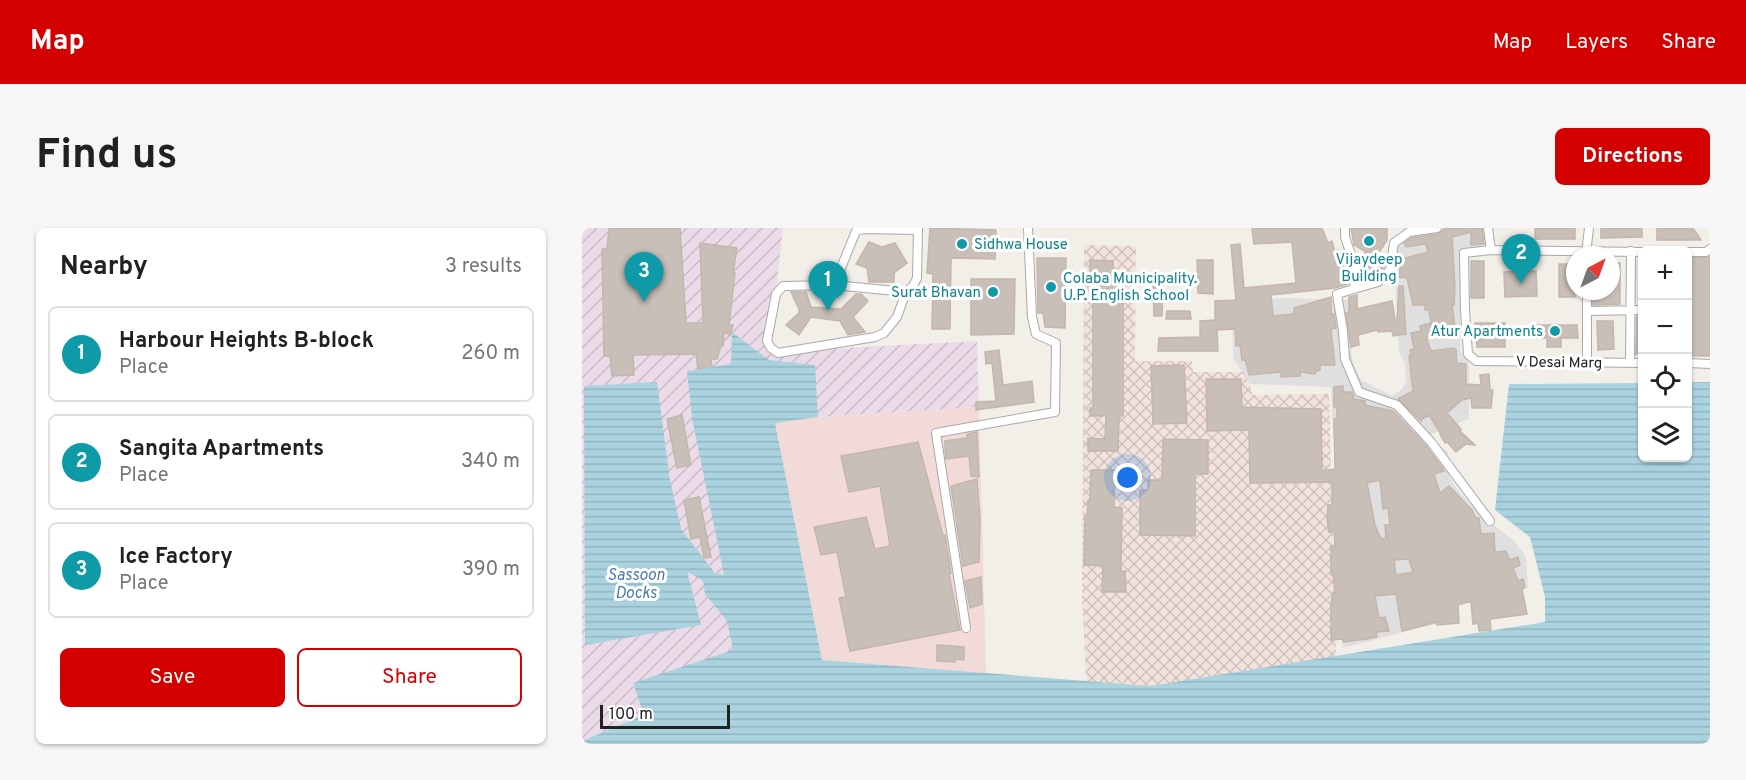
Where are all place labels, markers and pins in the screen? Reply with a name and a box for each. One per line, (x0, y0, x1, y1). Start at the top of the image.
marker: Vijaydeep Building (1362, 234, 1376, 248)
pin: 2 (1502, 235, 1540, 284)
place label: Sidhwa House (974, 236, 1068, 255)
marker: Sidhwa House (955, 237, 969, 251)
place label: Vijaydeep Building (1335, 251, 1403, 287)
pin: 3 (624, 253, 664, 302)
pin: 1 (808, 262, 848, 311)
place label: Colaba Municipality. U.P. English School (1063, 270, 1197, 306)
marker: Colaba Municipality. U.P. English School (1044, 280, 1058, 294)
place label: Surat Bhavan (891, 284, 981, 303)
marker: Surat Bhavan (986, 285, 1000, 299)
place label: Atur Apartments (1430, 323, 1543, 342)
marker: Atur Apartments (1548, 324, 1562, 338)

